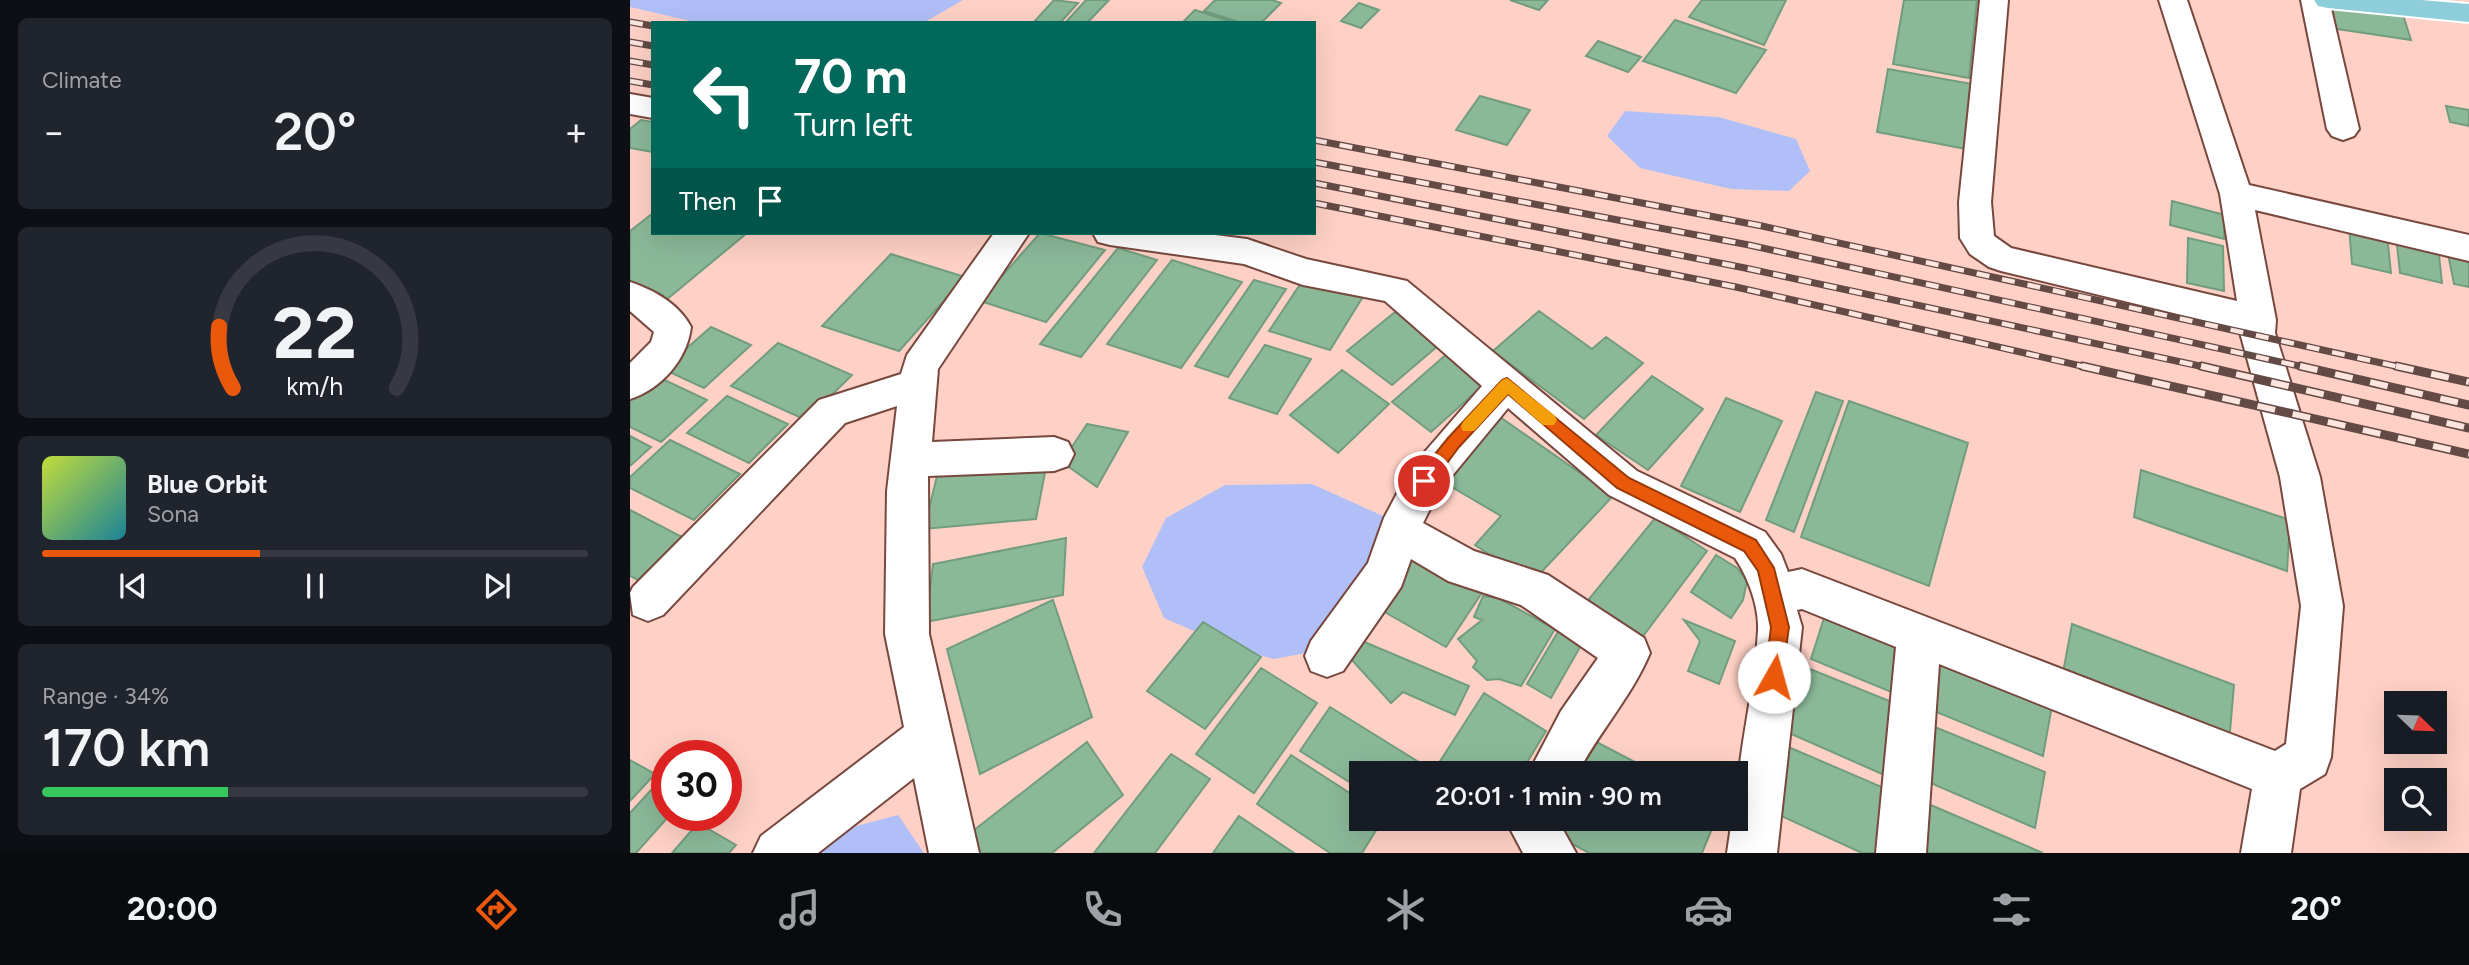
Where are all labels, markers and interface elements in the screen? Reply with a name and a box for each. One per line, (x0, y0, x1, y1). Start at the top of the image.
text: 70 m (794, 46, 907, 105)
icon: left (679, 49, 770, 140)
text: Climate (42, 66, 121, 94)
text: 20° (274, 101, 356, 163)
text: Turn left (794, 106, 913, 144)
text: − (42, 109, 66, 155)
text: + (564, 109, 588, 155)
icon: arrive (751, 182, 789, 220)
text: Then (679, 185, 737, 217)
text: 22 (273, 290, 357, 377)
text: km/h (286, 371, 344, 401)
pin (1394, 451, 1454, 511)
icon: arrive (1405, 462, 1443, 500)
text: Blue Orbit (147, 468, 268, 500)
text: Sona (147, 500, 199, 528)
icon: previous (114, 567, 152, 605)
icon: pause (296, 567, 334, 605)
icon: next (478, 567, 516, 605)
position arrow (1737, 640, 1811, 714)
text: Range · 34% (42, 682, 169, 710)
north arrow (2384, 691, 2446, 754)
map controls (2384, 691, 2447, 831)
text: 170 km (42, 717, 210, 779)
speed limit sign: 30 (651, 740, 742, 831)
button: search (2384, 768, 2447, 831)
text: 20:01 · 1 min · 90 m (1435, 780, 1662, 812)
icon: directions (472, 885, 521, 934)
icon: music (775, 885, 824, 934)
icon: phone (1078, 885, 1127, 934)
icon: climate (1381, 885, 1430, 934)
icon: car (1684, 885, 1733, 934)
icon: filters (1987, 885, 2036, 934)
text: 20:00 (127, 890, 217, 928)
text: 20° (2291, 890, 2342, 928)

